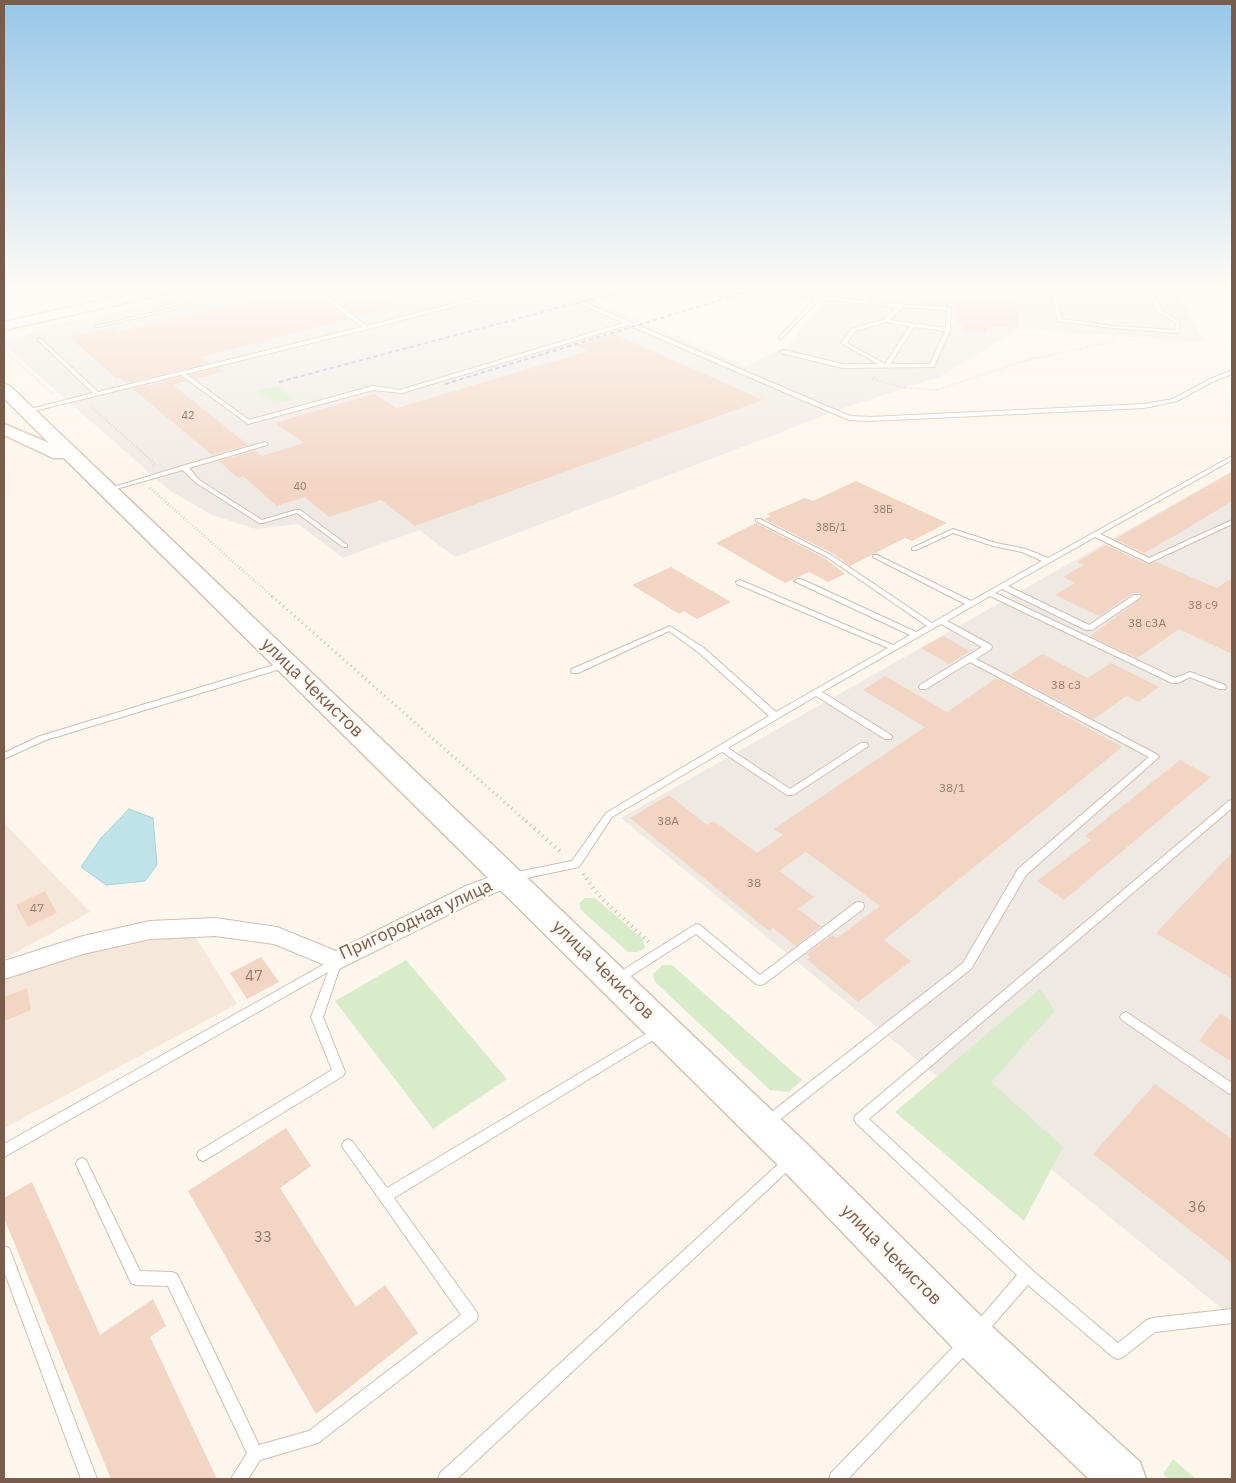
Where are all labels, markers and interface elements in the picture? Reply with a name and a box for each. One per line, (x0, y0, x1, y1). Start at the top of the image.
house number: 42 (181, 409, 195, 423)
house number: 40 (293, 480, 307, 494)
house number: 38Б (873, 503, 893, 517)
house number: 38Б/1 (816, 521, 846, 535)
house number: 38 с9 (1188, 599, 1218, 613)
house number: 38 с3А (1128, 617, 1166, 631)
street label: улица Чекистов (256, 634, 368, 742)
house number: 38 с3 (1051, 679, 1081, 693)
house number: 38/1 (939, 782, 965, 796)
house number: 38А (657, 815, 679, 829)
street label: Пригородная улица (336, 875, 496, 965)
house number: 38 (747, 877, 761, 891)
house number: 47 (30, 902, 44, 916)
street label: улица Чекистов (547, 916, 659, 1024)
house number: 47 (245, 968, 263, 986)
house number: 36 (1188, 1199, 1206, 1217)
street label: улица Чекистов (836, 1200, 946, 1310)
house number: 33 (254, 1229, 272, 1247)

